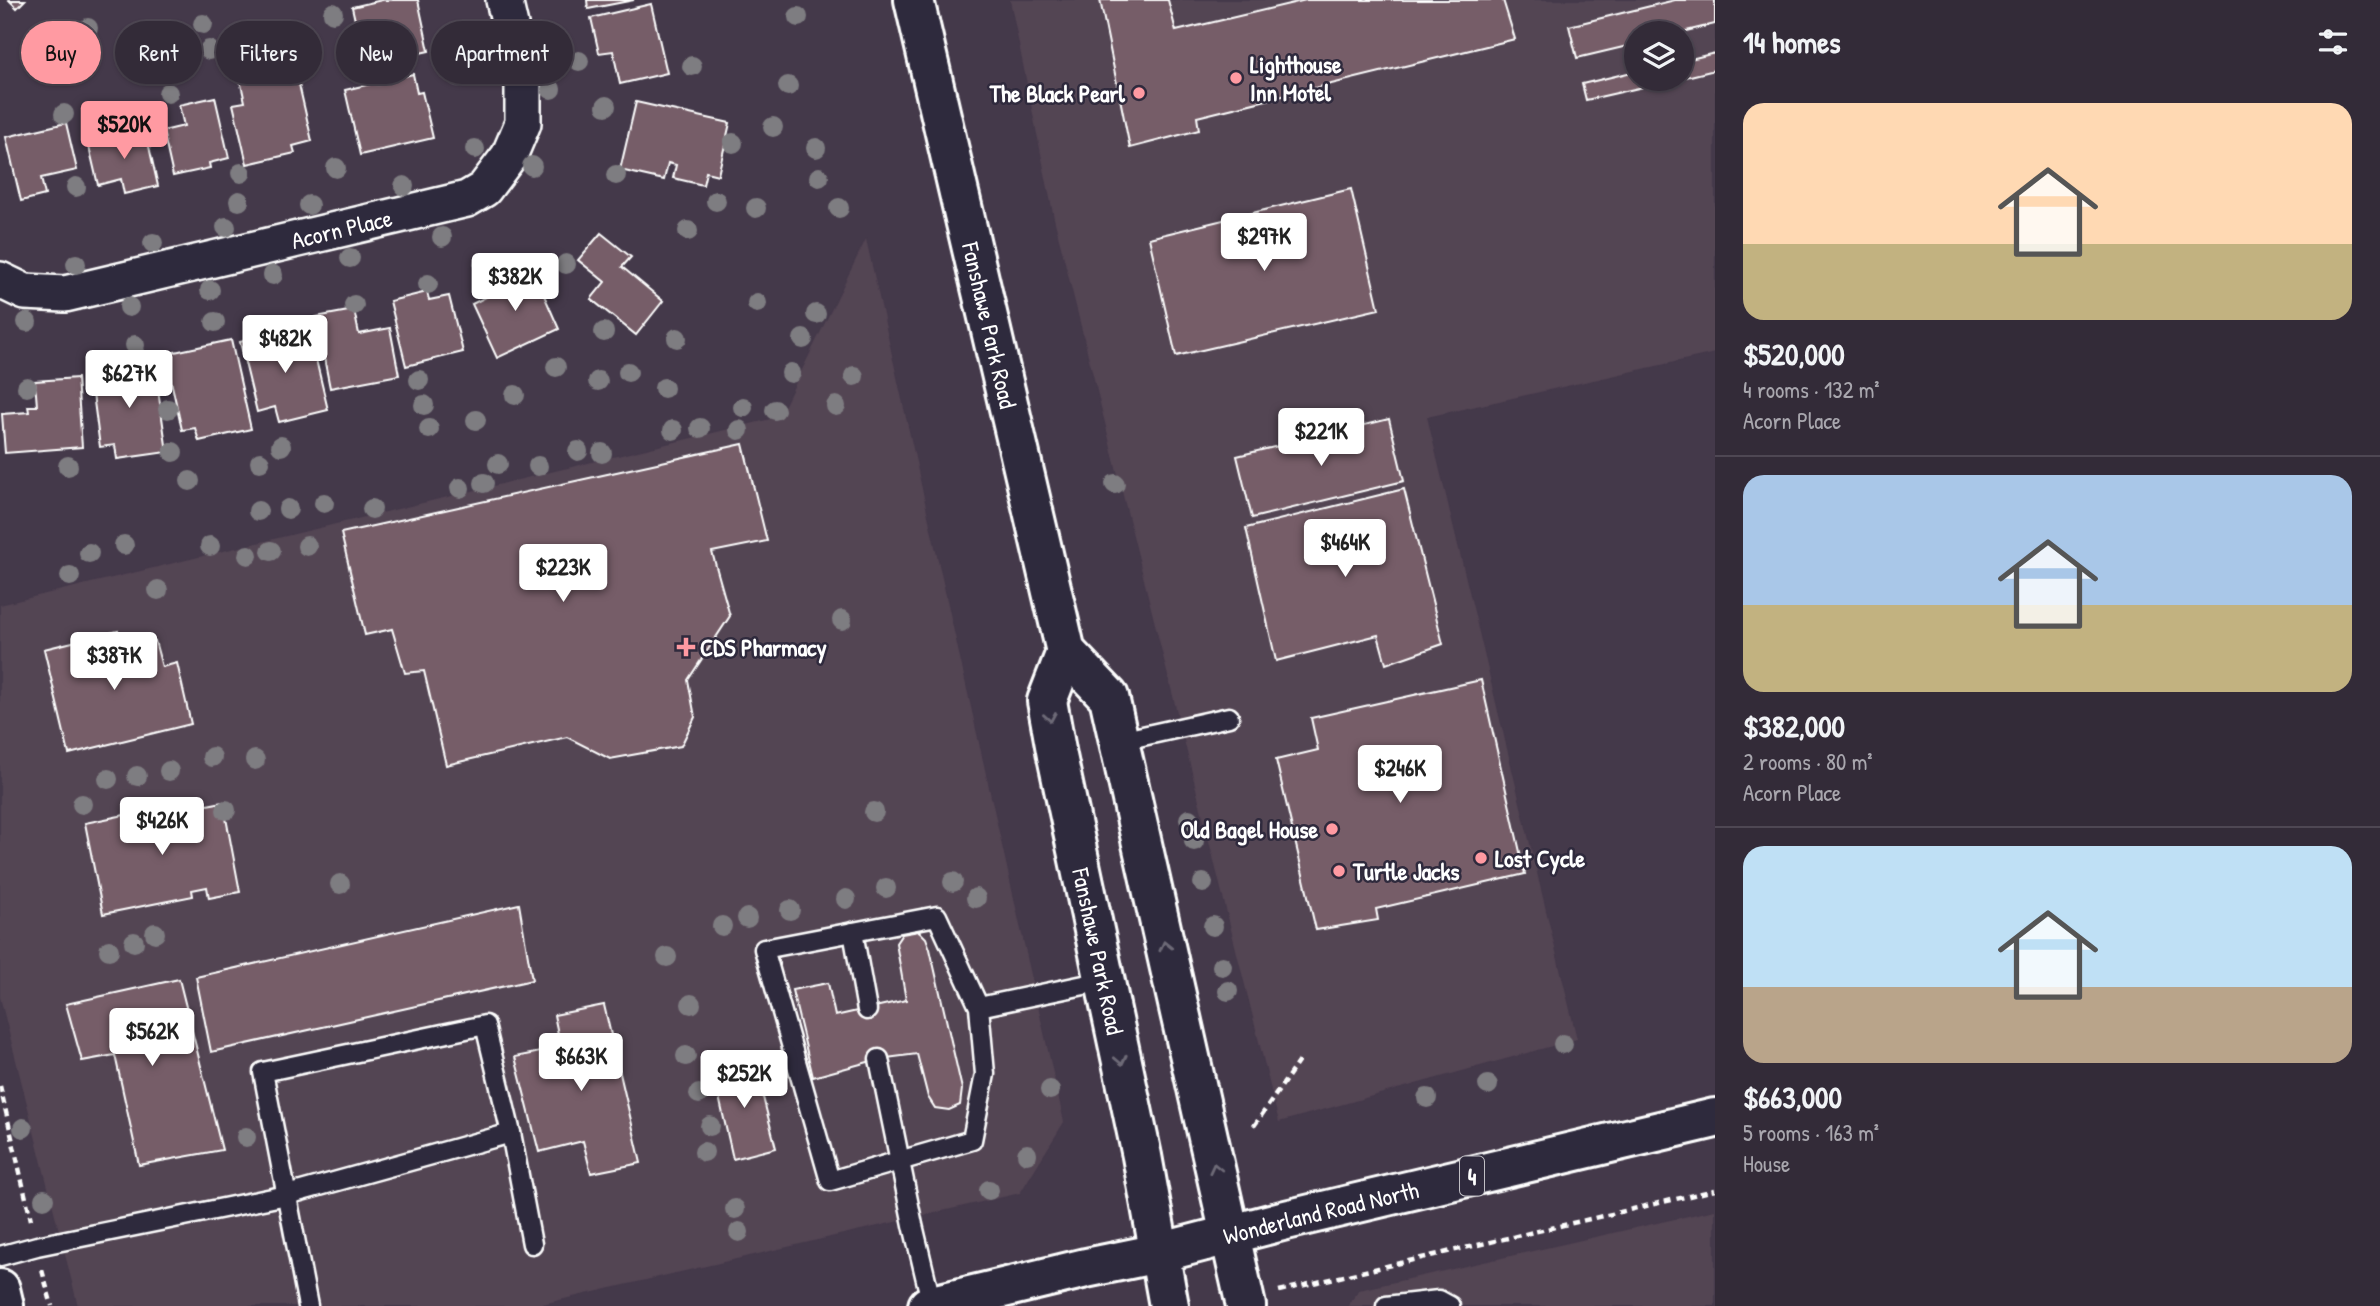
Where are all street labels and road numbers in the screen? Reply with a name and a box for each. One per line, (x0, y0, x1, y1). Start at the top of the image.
street label: Acorn Place (288, 201, 396, 256)
street label: Fanshawe Park Road (955, 238, 1025, 411)
street label: Fanshawe Park Road (1065, 864, 1132, 1037)
road number: 4 (1460, 1156, 1484, 1196)
street label: Wonderland Road North (1220, 1173, 1422, 1252)

